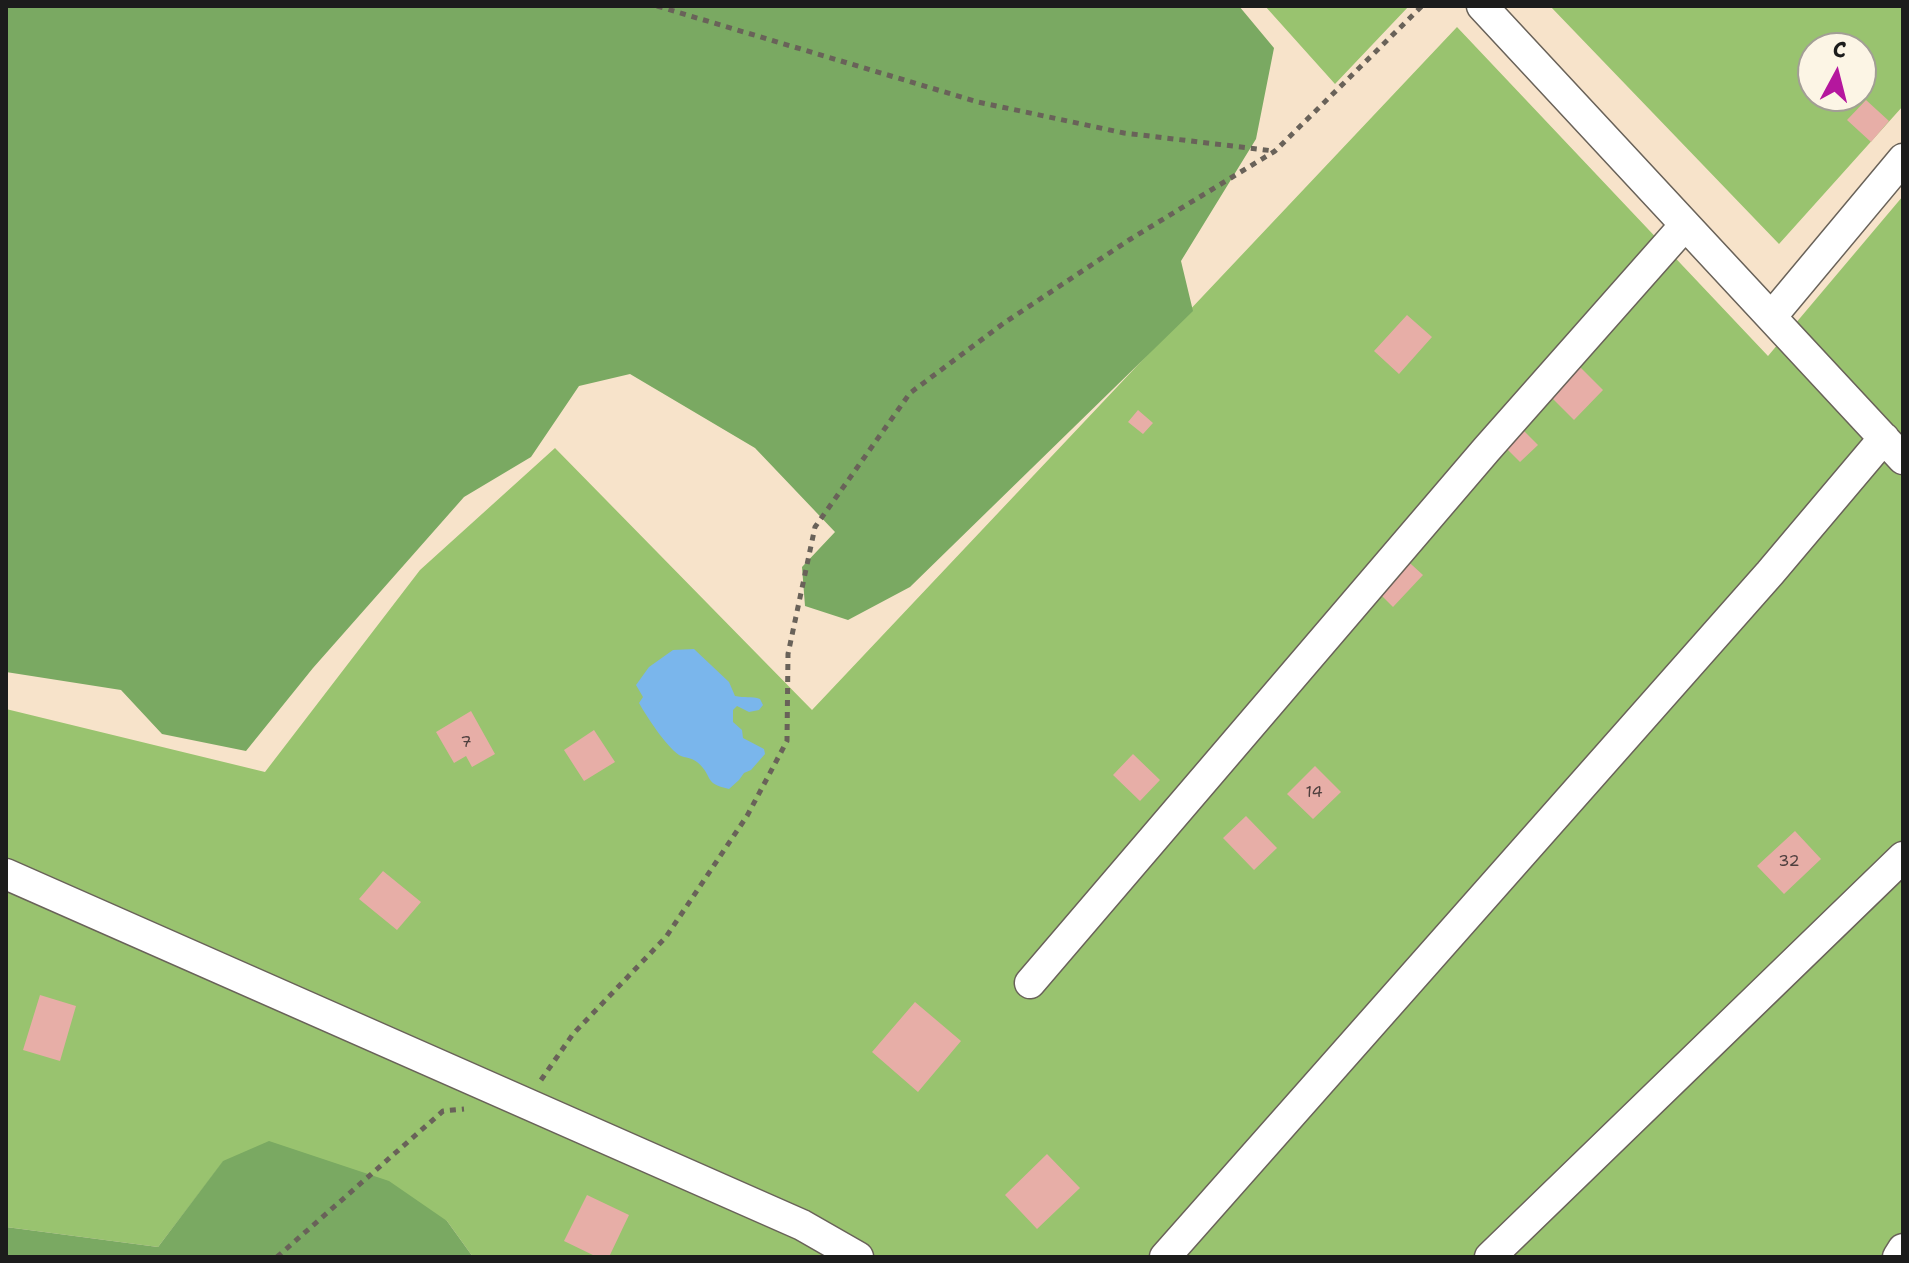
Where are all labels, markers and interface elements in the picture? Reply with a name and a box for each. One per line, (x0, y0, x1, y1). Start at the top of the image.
north arrow (1797, 32, 1877, 112)
text: С (1831, 34, 1848, 65)
house number: 7 (460, 733, 472, 753)
house number: 14 (1305, 783, 1323, 803)
house number: 32 (1778, 852, 1800, 872)

